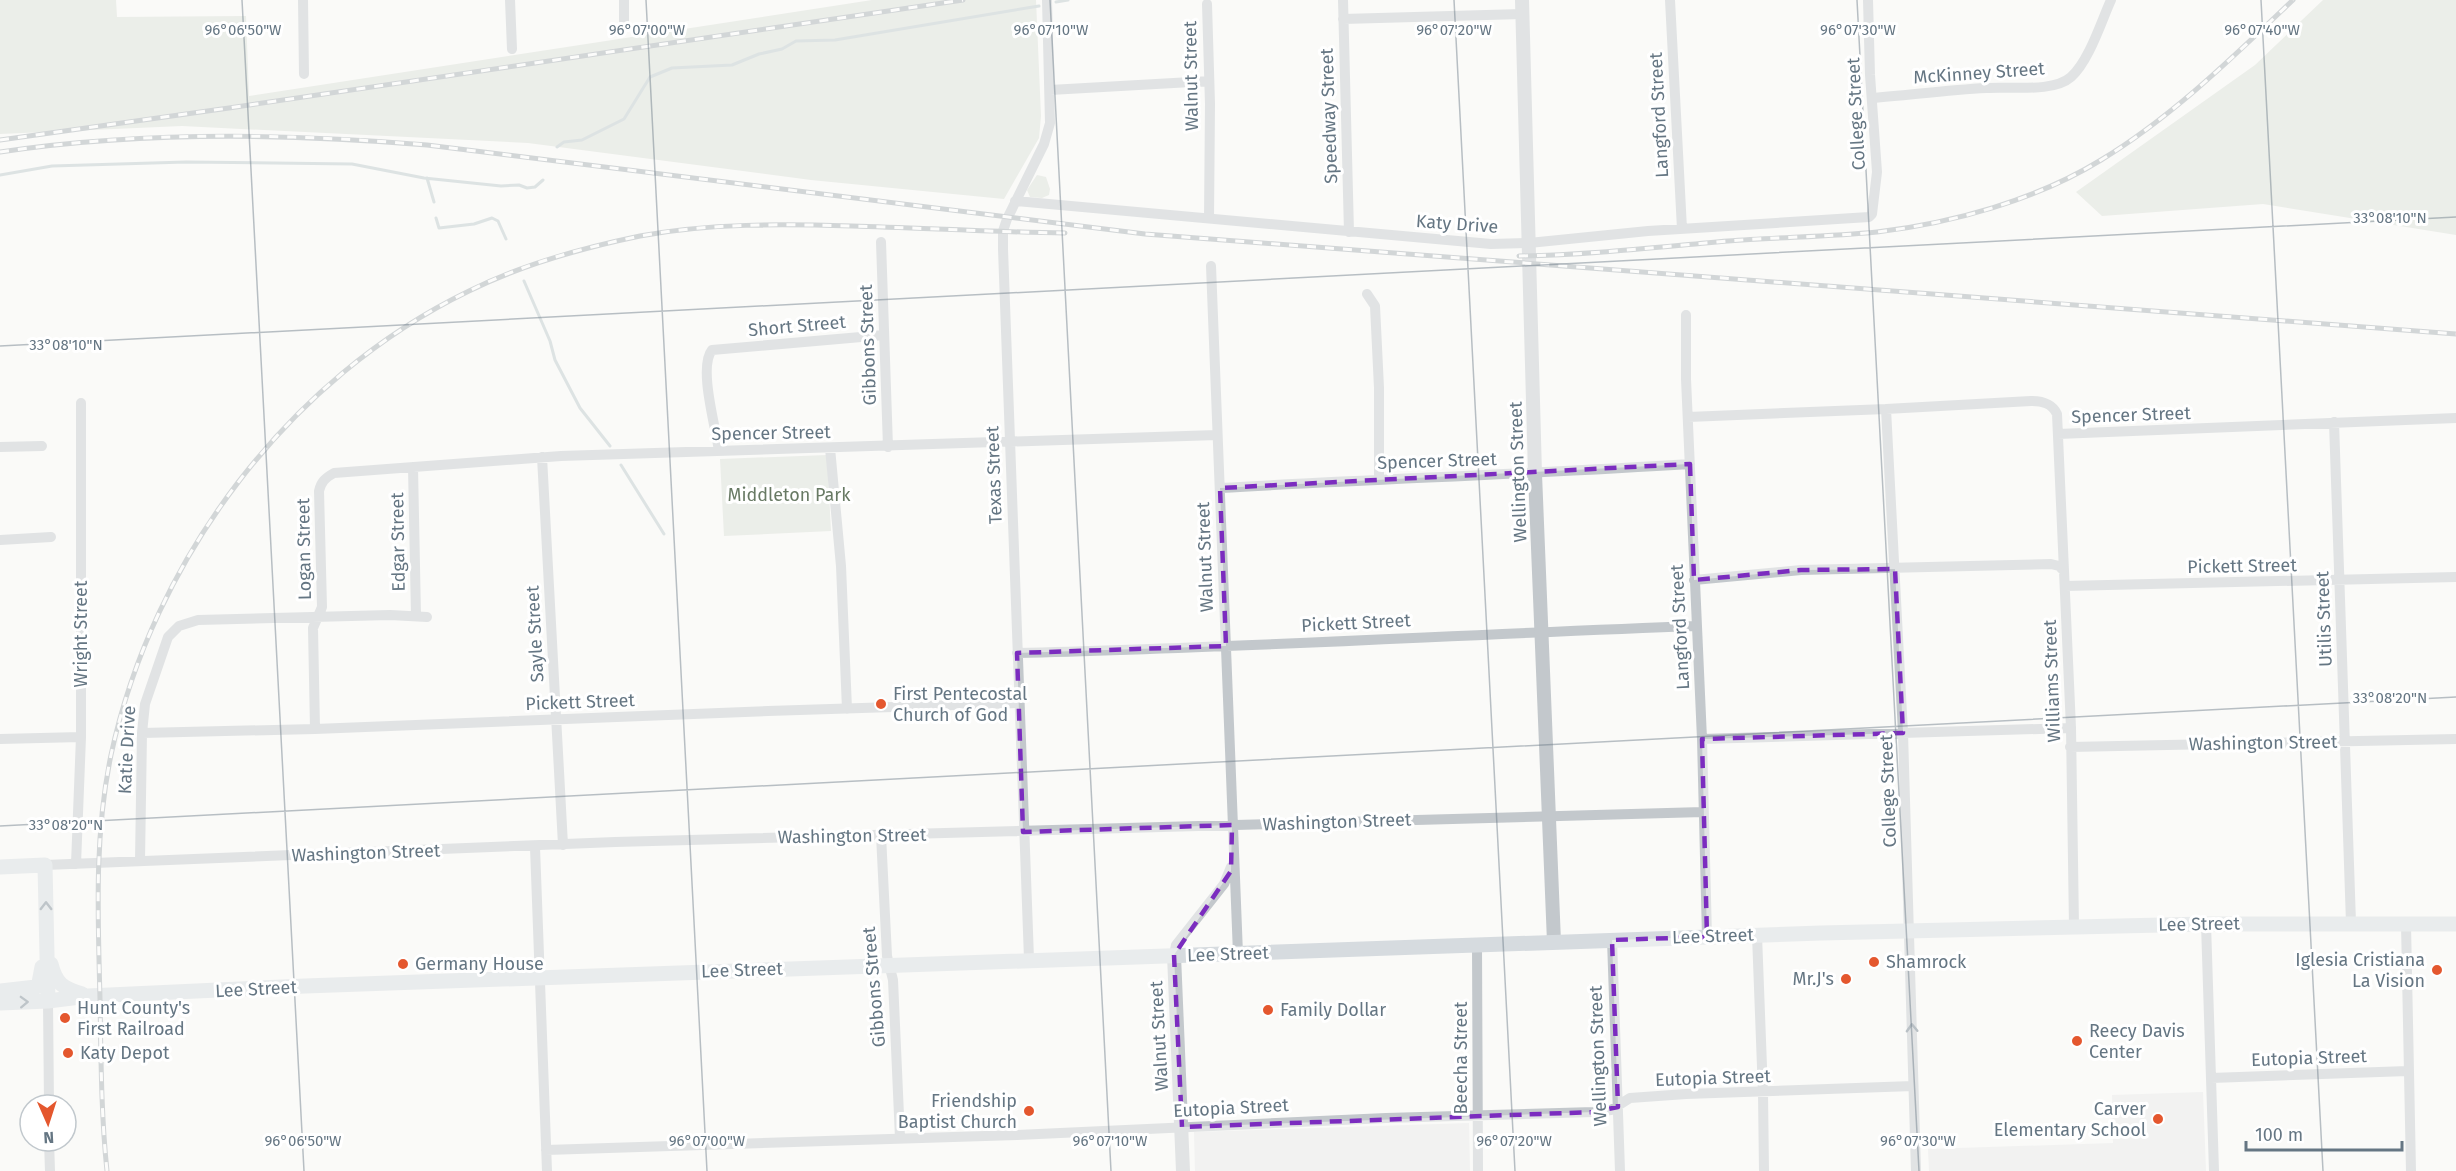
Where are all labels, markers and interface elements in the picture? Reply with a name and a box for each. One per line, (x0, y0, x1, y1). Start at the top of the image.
street label: Walnut Street (1179, 20, 1203, 131)
text: 96°06'50"W (204, 21, 282, 39)
text: 96°07'00"W (609, 21, 686, 39)
text: 96°07'10"W (1014, 21, 1089, 39)
text: 96°07'20"W (1416, 21, 1492, 39)
text: 96°07'30"W (1820, 21, 1897, 39)
text: 96°07'40"W (2224, 21, 2300, 39)
street label: Speedway Street (1316, 47, 1342, 184)
street label: Langford Street (1645, 51, 1673, 178)
street label: College Street (1842, 57, 1870, 171)
street label: McKinney Street (1913, 57, 2046, 89)
text: 33°08'10"N (2353, 209, 2427, 227)
street label: Katy Drive (1415, 210, 1499, 238)
street label: Gibbons Street (855, 284, 881, 406)
street label: Short Street (747, 311, 847, 341)
text: 33°08'10"N (29, 336, 103, 354)
street label: Wellington Street (1505, 401, 1531, 543)
street label: Spencer Street (2071, 402, 2192, 428)
street label: Spencer Street (711, 421, 831, 445)
street label: Texas Street (981, 425, 1007, 524)
street label: Spencer Street (1377, 448, 1498, 474)
park label: Middleton Park (727, 484, 851, 506)
street label: Edgar Street (386, 492, 410, 592)
street label: Logan Street (292, 497, 316, 600)
street label: Walnut Street (1192, 501, 1218, 613)
street label: Pickett Street (2187, 554, 2297, 578)
street label: Langford Street (1666, 563, 1694, 690)
street label: Utilis Street (2311, 570, 2337, 667)
street label: Wright Street (70, 580, 92, 687)
street label: Sayle Street (521, 585, 549, 683)
street label: Pickett Street (1301, 609, 1412, 637)
street label: Williams Street (2039, 619, 2065, 743)
place label: First Pentecostal Church of God (893, 683, 1027, 726)
street label: Pickett Street (525, 689, 636, 715)
text: 33°08'20"N (2353, 689, 2427, 707)
marker: First Pentecostal Church of God (874, 697, 888, 711)
street label: Katie Drive (114, 705, 140, 795)
street label: Washington Street (2188, 731, 2338, 755)
street label: College Street (1875, 734, 1901, 848)
street label: Washington Street (1262, 808, 1412, 836)
text: 33°08'20"N (29, 816, 103, 834)
street label: Washington Street (777, 824, 927, 848)
street label: Washington Street (291, 839, 441, 867)
one-way arrow (40, 901, 52, 910)
street label: Lee Street (2158, 912, 2241, 936)
street label: Lee Street (1672, 924, 1755, 948)
street label: Gibbons Street (858, 925, 890, 1048)
street label: Lee Street (1187, 942, 1270, 966)
place label: Iglesia Cristiana La Vision (2295, 949, 2425, 992)
place label: Shamrock (1886, 951, 1967, 973)
place label: Germany House (415, 953, 544, 975)
marker: Shamrock (1867, 955, 1881, 969)
marker: Germany House (396, 957, 410, 971)
street label: Lee Street (701, 958, 784, 982)
marker: Iglesia Cristiana La Vision (2430, 963, 2444, 977)
place label: Mr.J's (1793, 968, 1834, 990)
marker: Mr.J's (1839, 972, 1853, 986)
street label: Lee Street (215, 976, 298, 1002)
street label: Walnut Street (1145, 980, 1173, 1092)
street label: Wellington Street (1585, 985, 1611, 1127)
one-way arrow (20, 996, 29, 1009)
place label: Hunt County's First Railroad (77, 997, 190, 1040)
place label: Family Dollar (1280, 999, 1386, 1021)
street label: Beecha Street (1450, 1001, 1472, 1115)
marker: Family Dollar (1261, 1003, 1275, 1017)
marker: Hunt County's First Railroad (58, 1011, 72, 1025)
place label: Reecy Davis Center (2089, 1020, 2185, 1063)
one-way arrow (1905, 1023, 1918, 1032)
marker: Reecy Davis Center (2070, 1034, 2084, 1048)
place label: Katy Depot (80, 1042, 170, 1064)
street label: Eutopia Street (2251, 1045, 2368, 1071)
marker: Katy Depot (61, 1046, 75, 1060)
street label: Eutopia Street (1655, 1065, 1772, 1091)
place label: Friendship Baptist Church (898, 1090, 1017, 1133)
north arrow (18, 1093, 78, 1153)
street label: Eutopia Street (1173, 1094, 1290, 1122)
place label: Carver Elementary School (1994, 1098, 2146, 1141)
marker: Friendship Baptist Church (1022, 1104, 1036, 1118)
marker: Carver Elementary School (2151, 1112, 2165, 1126)
scale bar (2246, 1114, 2402, 1152)
text: 100 m (2255, 1124, 2303, 1146)
text: N (43, 1128, 55, 1147)
text: 96°06'50"W (264, 1132, 342, 1150)
text: 96°07'00"W (669, 1132, 746, 1150)
text: 96°07'10"W (1073, 1132, 1148, 1150)
text: 96°07'20"W (1476, 1132, 1552, 1150)
text: 96°07'30"W (1880, 1132, 1957, 1150)

